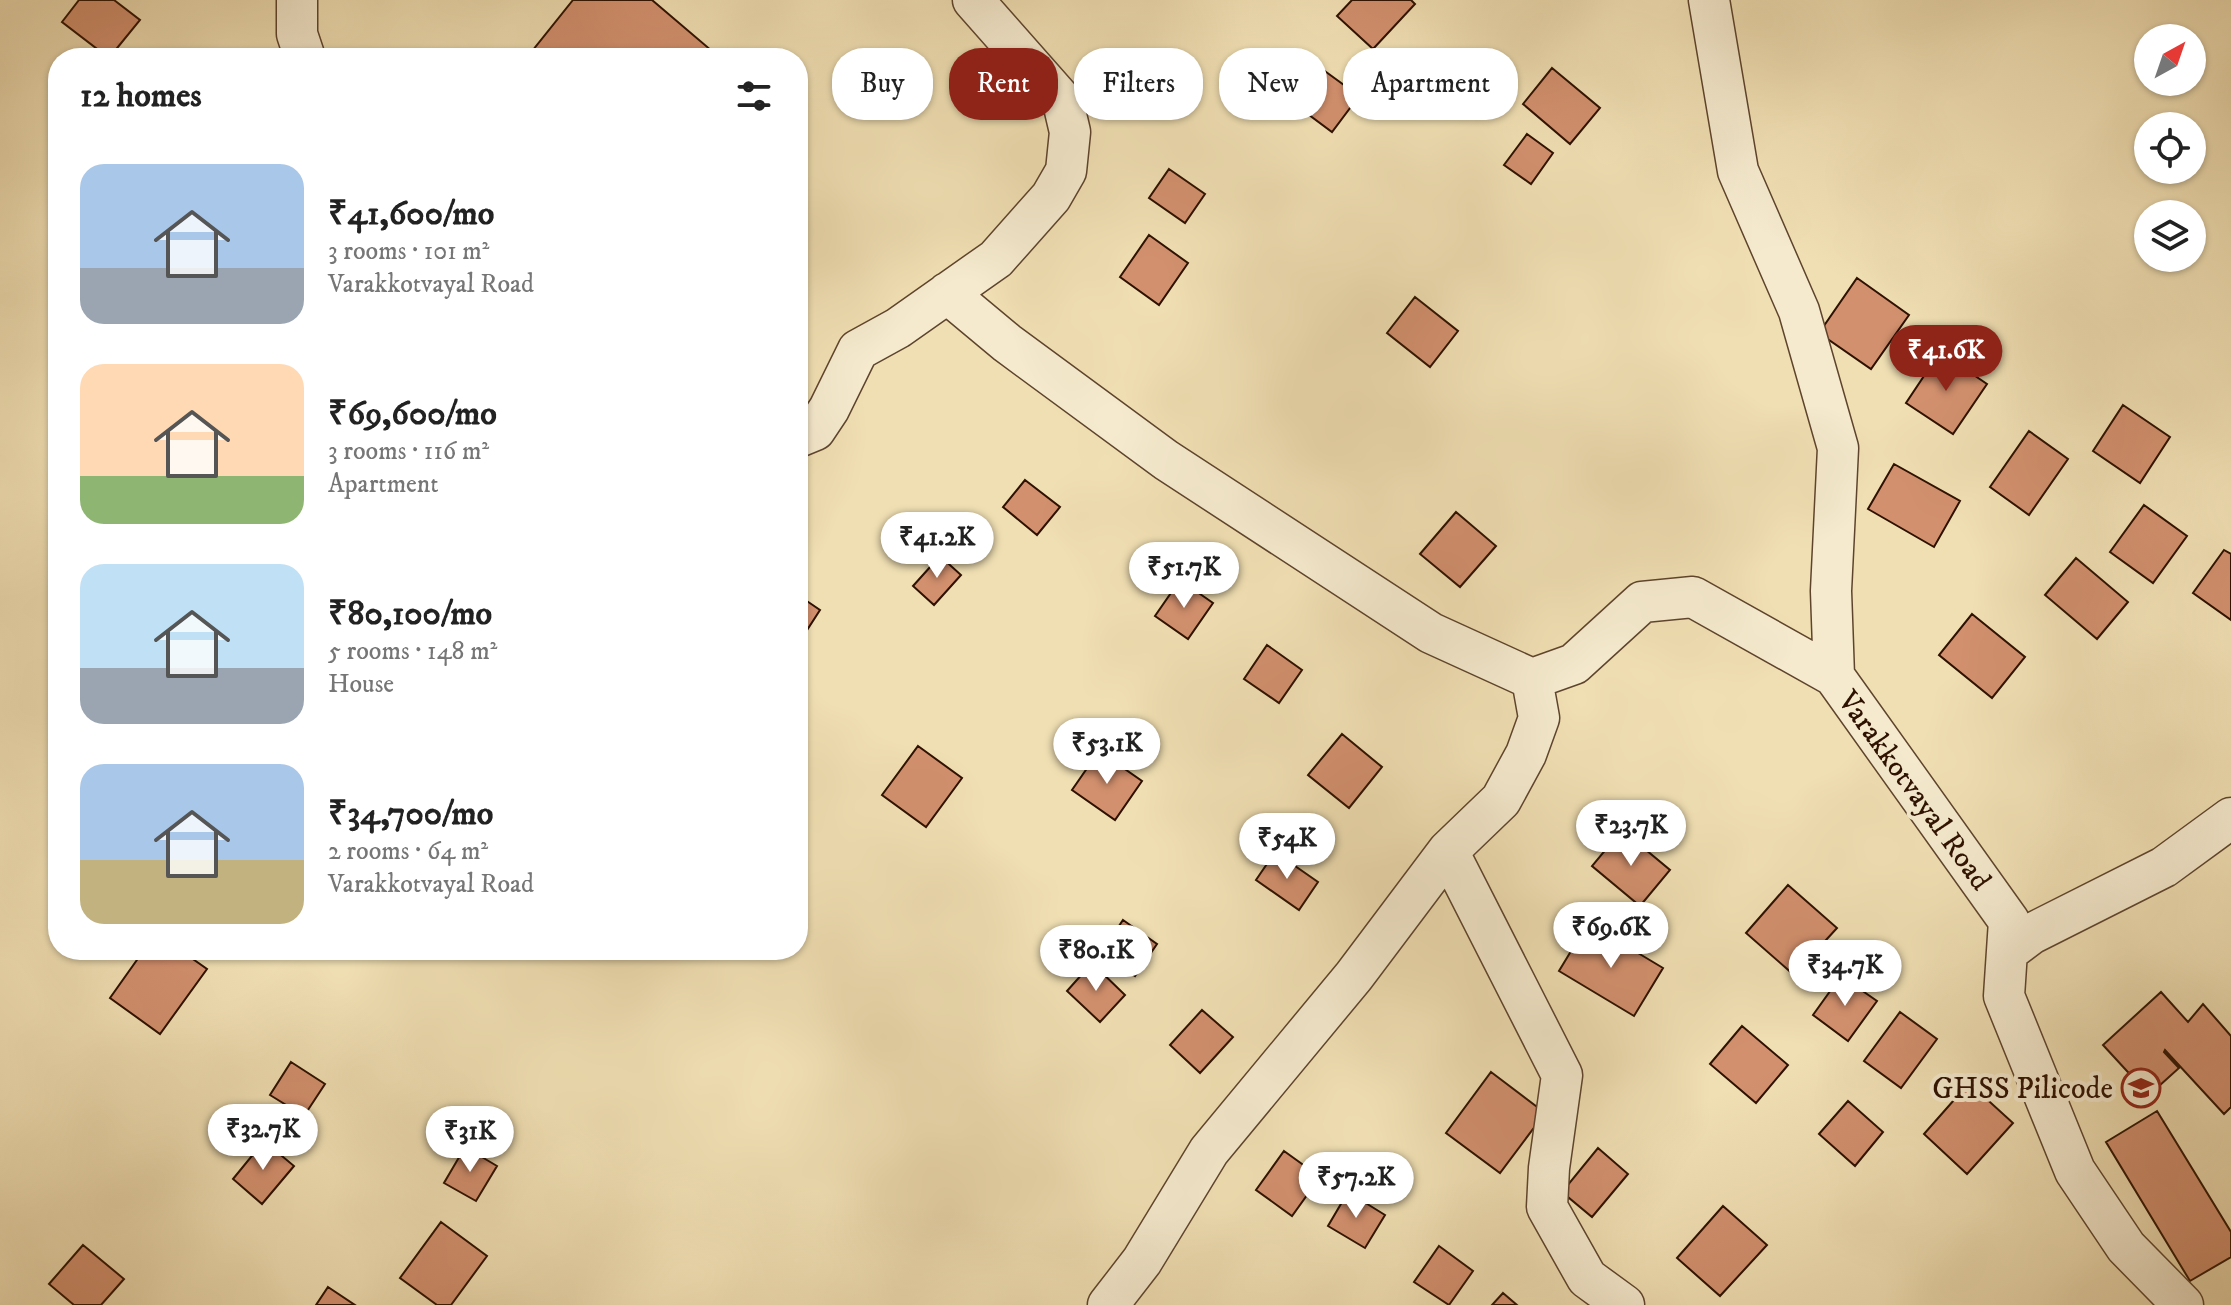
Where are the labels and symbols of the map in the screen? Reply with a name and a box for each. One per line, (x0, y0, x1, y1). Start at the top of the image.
north arrow (2134, 24, 2206, 96)
pin: ₹41.6K (1881, 325, 2011, 393)
pin: ₹41.2K (872, 512, 1002, 580)
pin: ₹51.7K (1119, 542, 1249, 610)
street label: Varakkotvayal Road (1828, 683, 1999, 898)
pin: ₹53.1K (1042, 718, 1172, 786)
pin: ₹23.7K (1566, 800, 1696, 868)
pin: ₹54K (1240, 813, 1334, 881)
pin: ₹69.6K (1546, 902, 1676, 970)
pin: ₹80.1K (1031, 925, 1161, 993)
pin: ₹34.7K (1780, 940, 1910, 1008)
school or university icon: GHSS Pilicode (2120, 1067, 2162, 1109)
place label: GHSS Pilicode (1932, 1071, 2113, 1108)
pin: ₹32.7K (198, 1104, 328, 1172)
pin: ₹31K (423, 1106, 517, 1174)
pin: ₹57.2K (1291, 1152, 1421, 1220)

